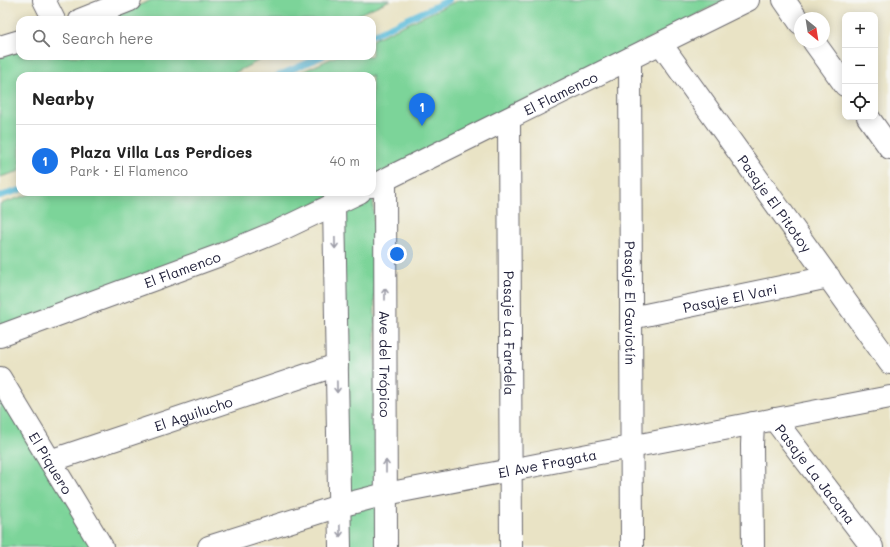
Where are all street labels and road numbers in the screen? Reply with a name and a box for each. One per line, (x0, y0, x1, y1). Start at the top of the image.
street label: El Flamenco (520, 67, 600, 119)
street label: Pasaje El Pitotoy (734, 151, 817, 256)
street label: Pasaje El Gaviotín (621, 241, 641, 365)
street label: El Flamenco (141, 246, 223, 292)
street label: Pasaje La Fardela (500, 271, 520, 395)
street label: Pasaje El Vari (681, 279, 779, 317)
street label: Ave del Trópico (376, 310, 395, 418)
street label: El Aguilucho (152, 391, 235, 435)
street label: Pasaje La Jacana (772, 420, 860, 528)
street label: El Piquero (25, 428, 77, 497)
street label: El Ave Fragata (496, 444, 598, 482)

